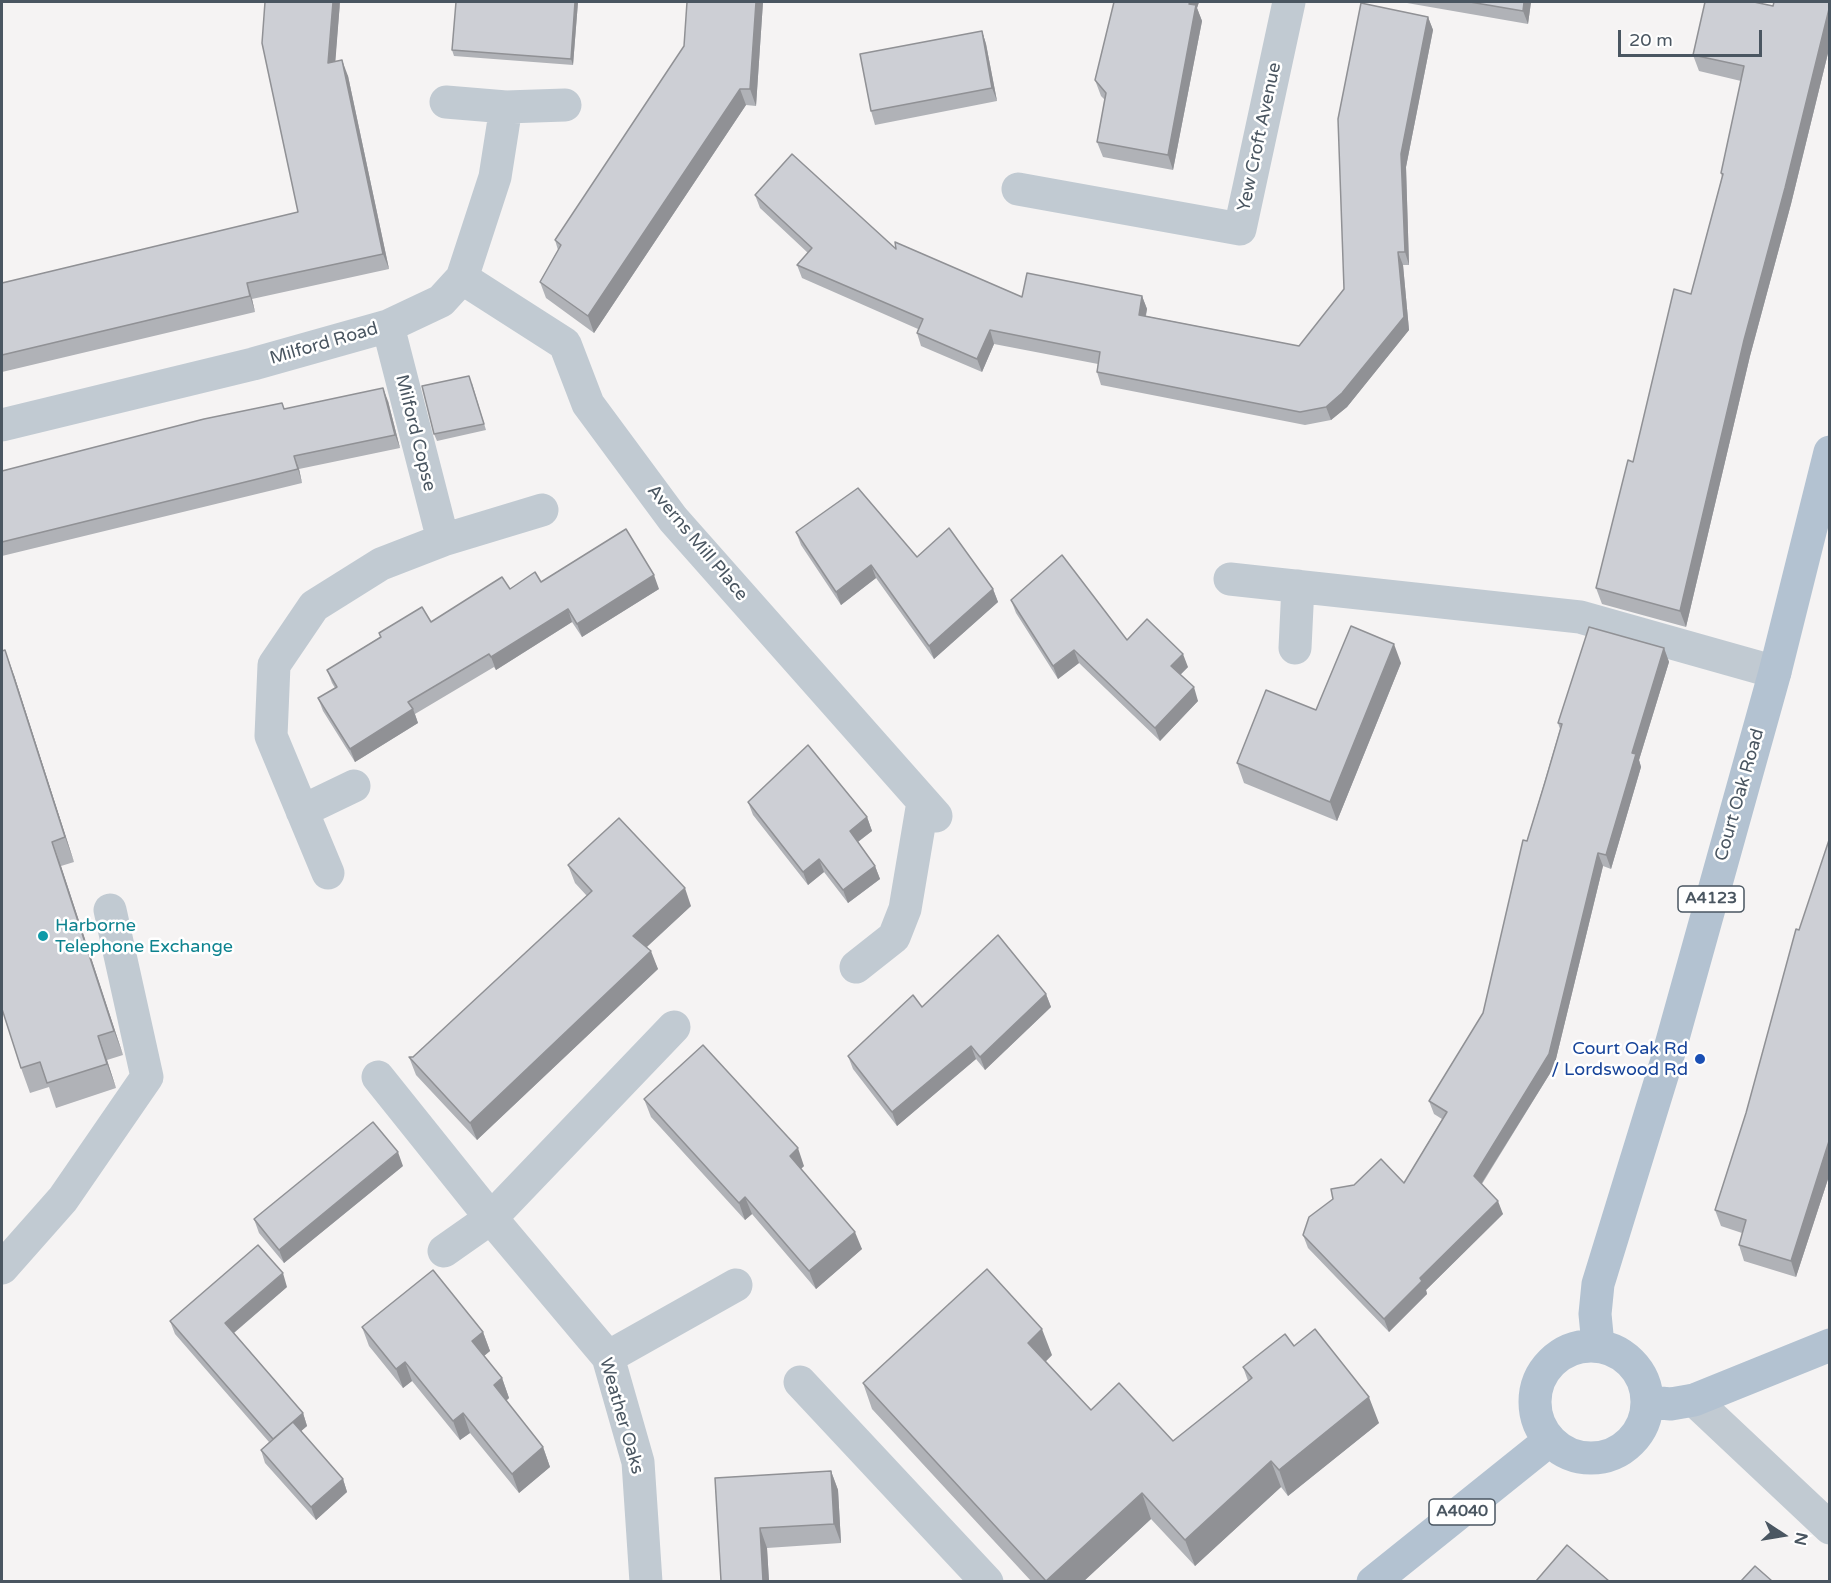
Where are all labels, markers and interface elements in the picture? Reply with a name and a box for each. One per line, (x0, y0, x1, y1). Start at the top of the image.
scale bar (1621, 18, 1765, 56)
text: 20 m (1629, 29, 1673, 51)
street label: Yew Croft Avenue (1234, 61, 1286, 213)
street label: Milford Road (267, 318, 381, 370)
street label: Milford Copse (390, 372, 440, 494)
street label: Averns Mill Place (642, 480, 752, 606)
street label: Court Oak Road (1711, 726, 1769, 864)
road number: A4123 (1678, 886, 1744, 912)
place label: Harborne Telephone Exchange (55, 915, 233, 958)
marker: Harborne Telephone Exchange (36, 929, 50, 943)
place label: Court Oak Rd / Lordswood Rd (1551, 1038, 1688, 1080)
marker: Court Oak Rd / Lordswood Rd (1693, 1052, 1707, 1066)
street label: Weather Oaks (594, 1355, 648, 1477)
road number: A4040 (1429, 1499, 1495, 1525)
north arrow (1753, 1505, 1813, 1565)
text: N (1789, 1530, 1812, 1547)

